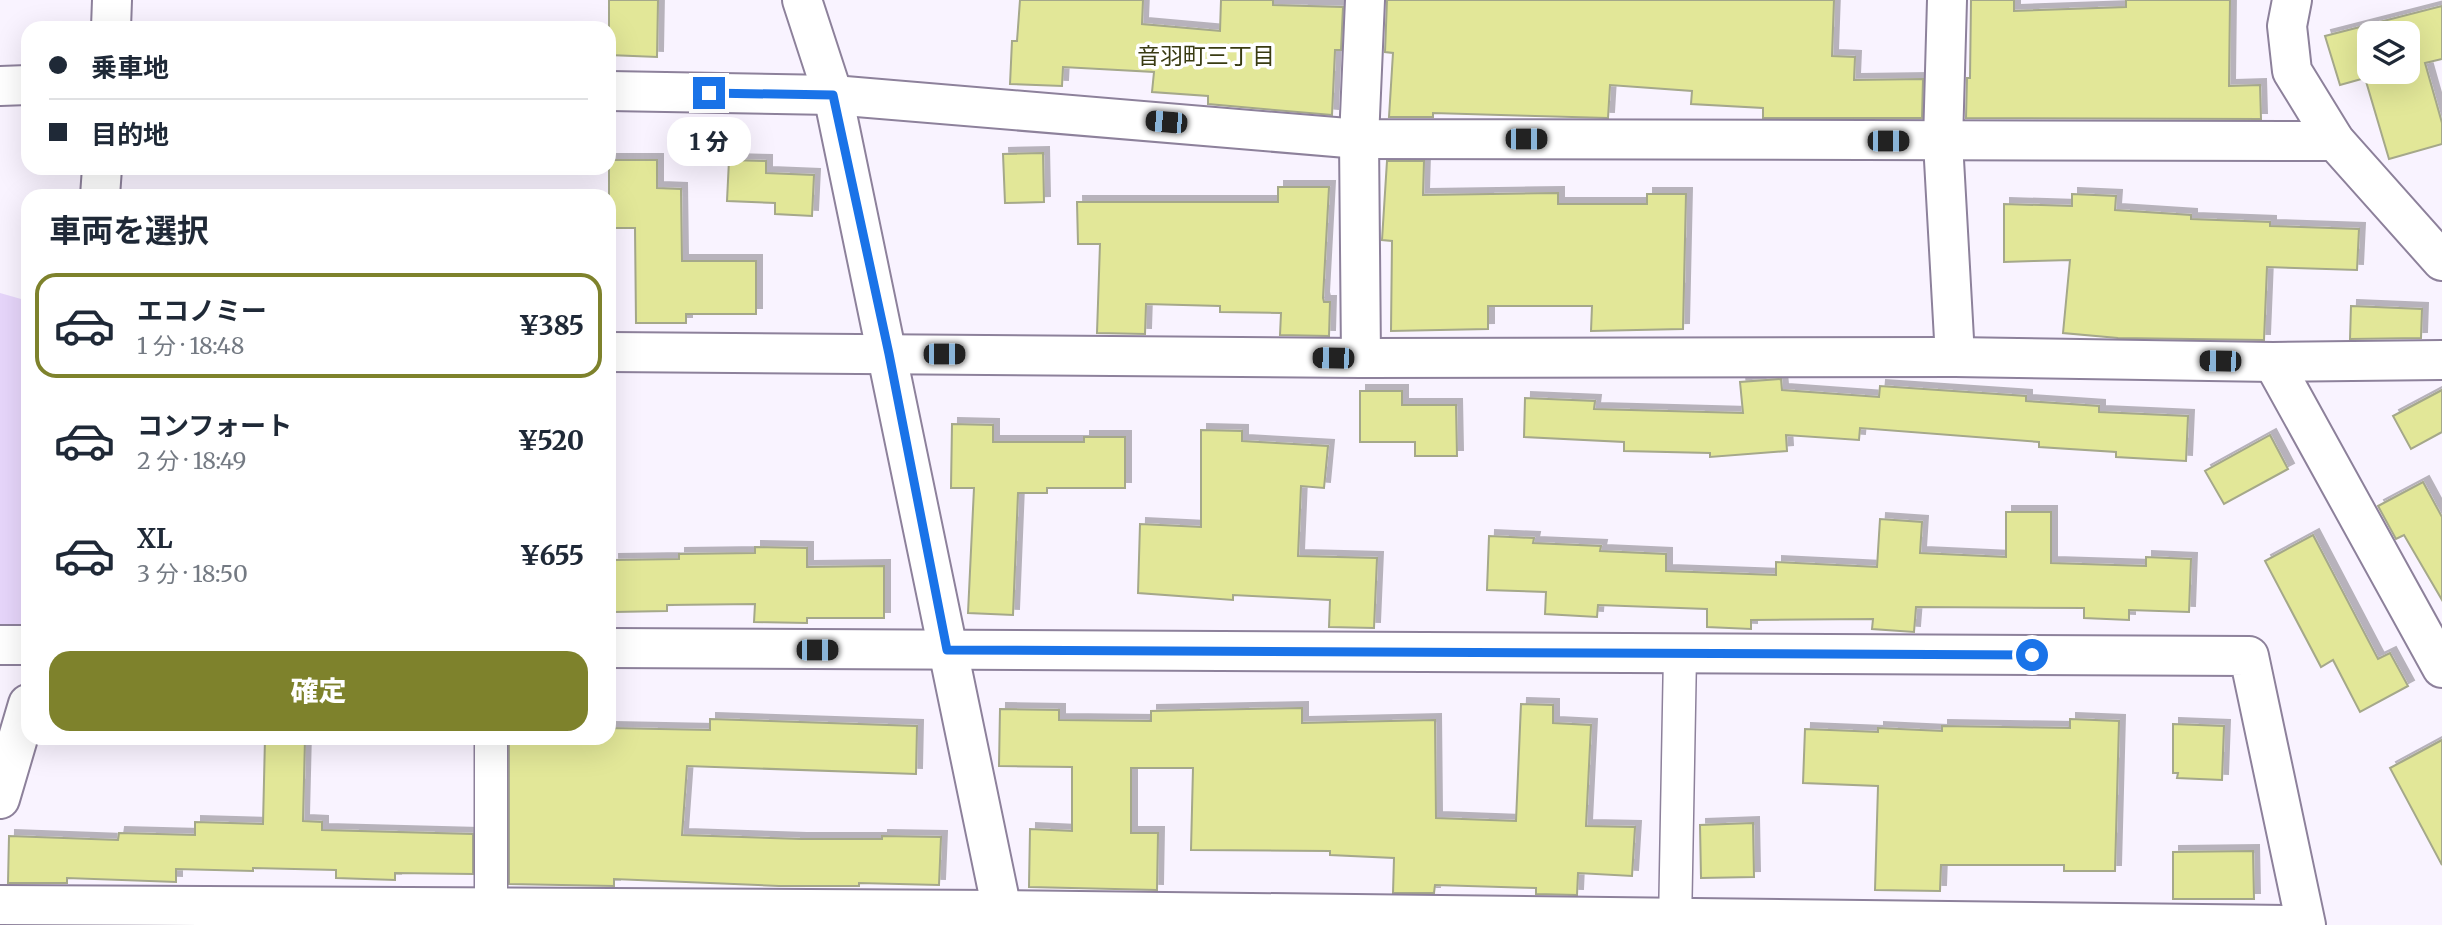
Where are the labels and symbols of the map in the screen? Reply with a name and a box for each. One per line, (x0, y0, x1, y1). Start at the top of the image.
district label: 音羽町三丁目 (1137, 41, 1275, 70)
route end (693, 77, 725, 109)
car (1145, 110, 1188, 134)
callout: 1 分 (667, 118, 751, 166)
car (1506, 129, 1548, 150)
car (1868, 131, 1910, 152)
car (924, 344, 966, 365)
car (1312, 347, 1355, 369)
car (2199, 350, 2242, 372)
route start (2016, 639, 2048, 671)
car (797, 640, 839, 661)

